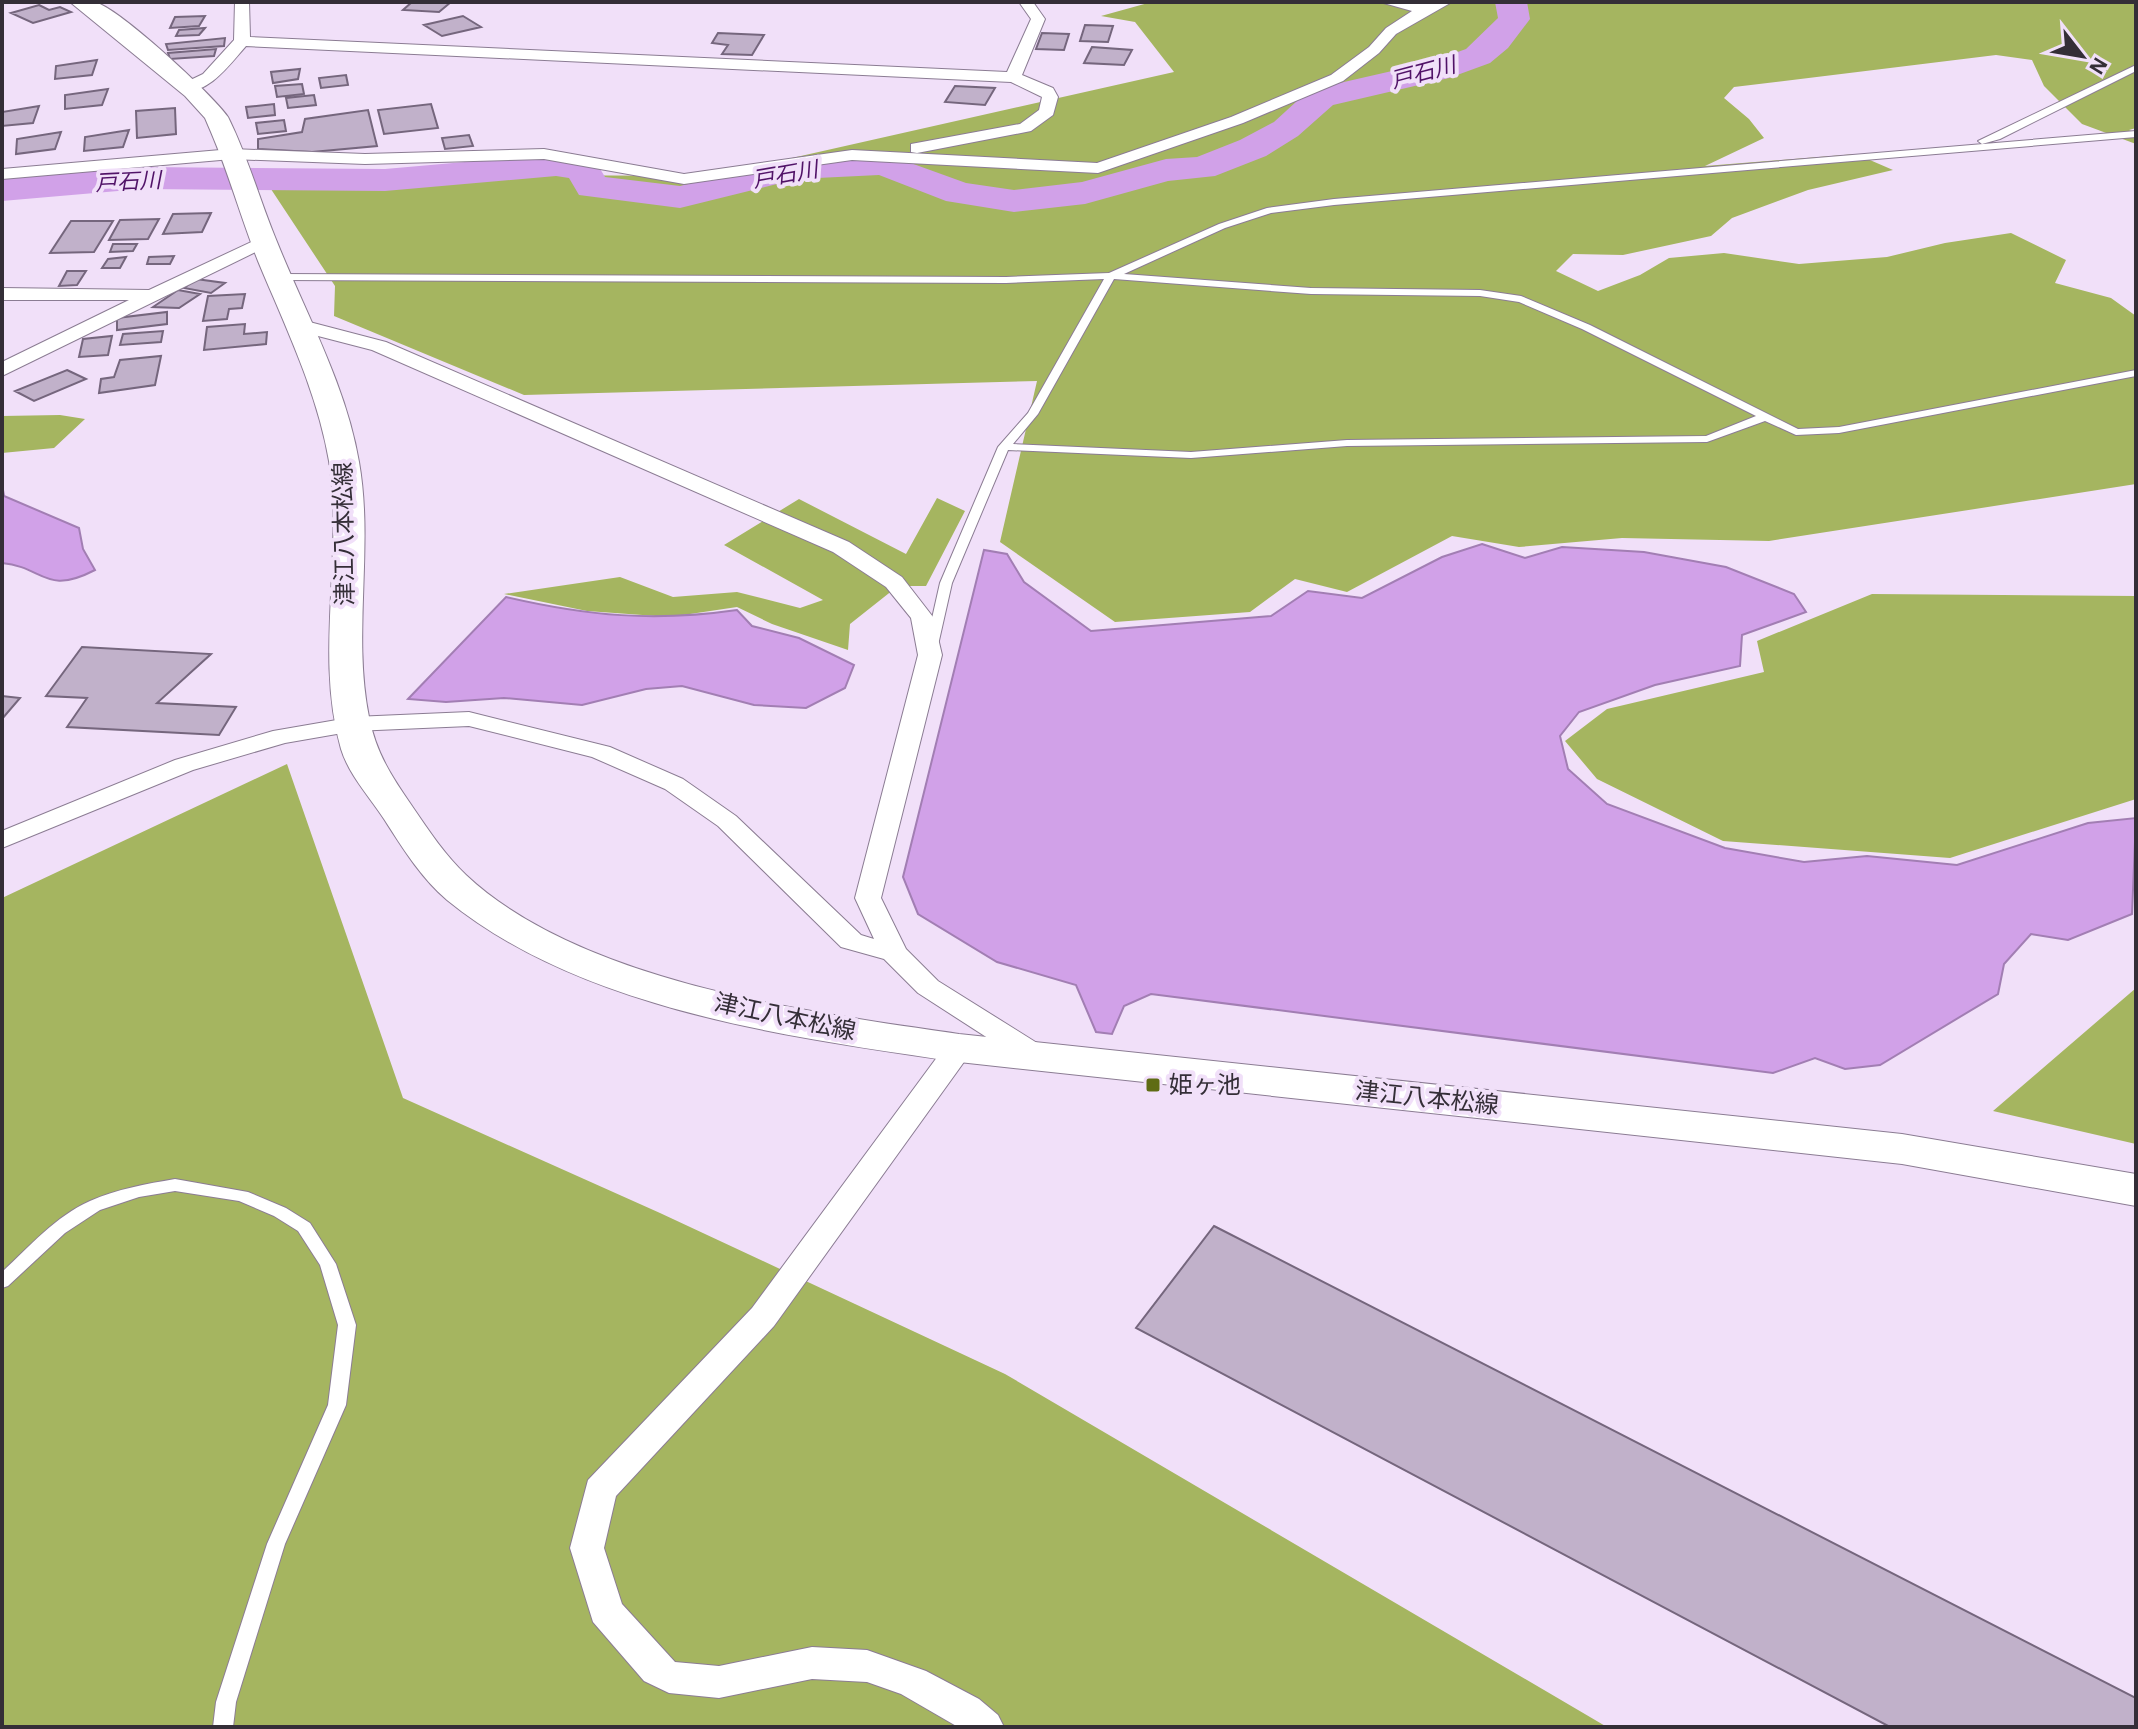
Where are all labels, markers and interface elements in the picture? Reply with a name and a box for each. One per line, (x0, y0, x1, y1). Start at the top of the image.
north arrow (2042, 16, 2122, 96)
water label: 戸石川 (1389, 53, 1460, 92)
text: N (2085, 54, 2112, 78)
water label: 戸石川 (751, 158, 822, 192)
water label: 戸石川 (95, 169, 164, 195)
street label: 津江八本松線 (330, 462, 358, 606)
street label: 津江八本松線 (712, 989, 858, 1045)
place label: 姫ヶ池 (1169, 1072, 1241, 1098)
marker: 姫ヶ池 (1144, 1076, 1162, 1094)
street label: 津江八本松線 (1354, 1078, 1500, 1118)

